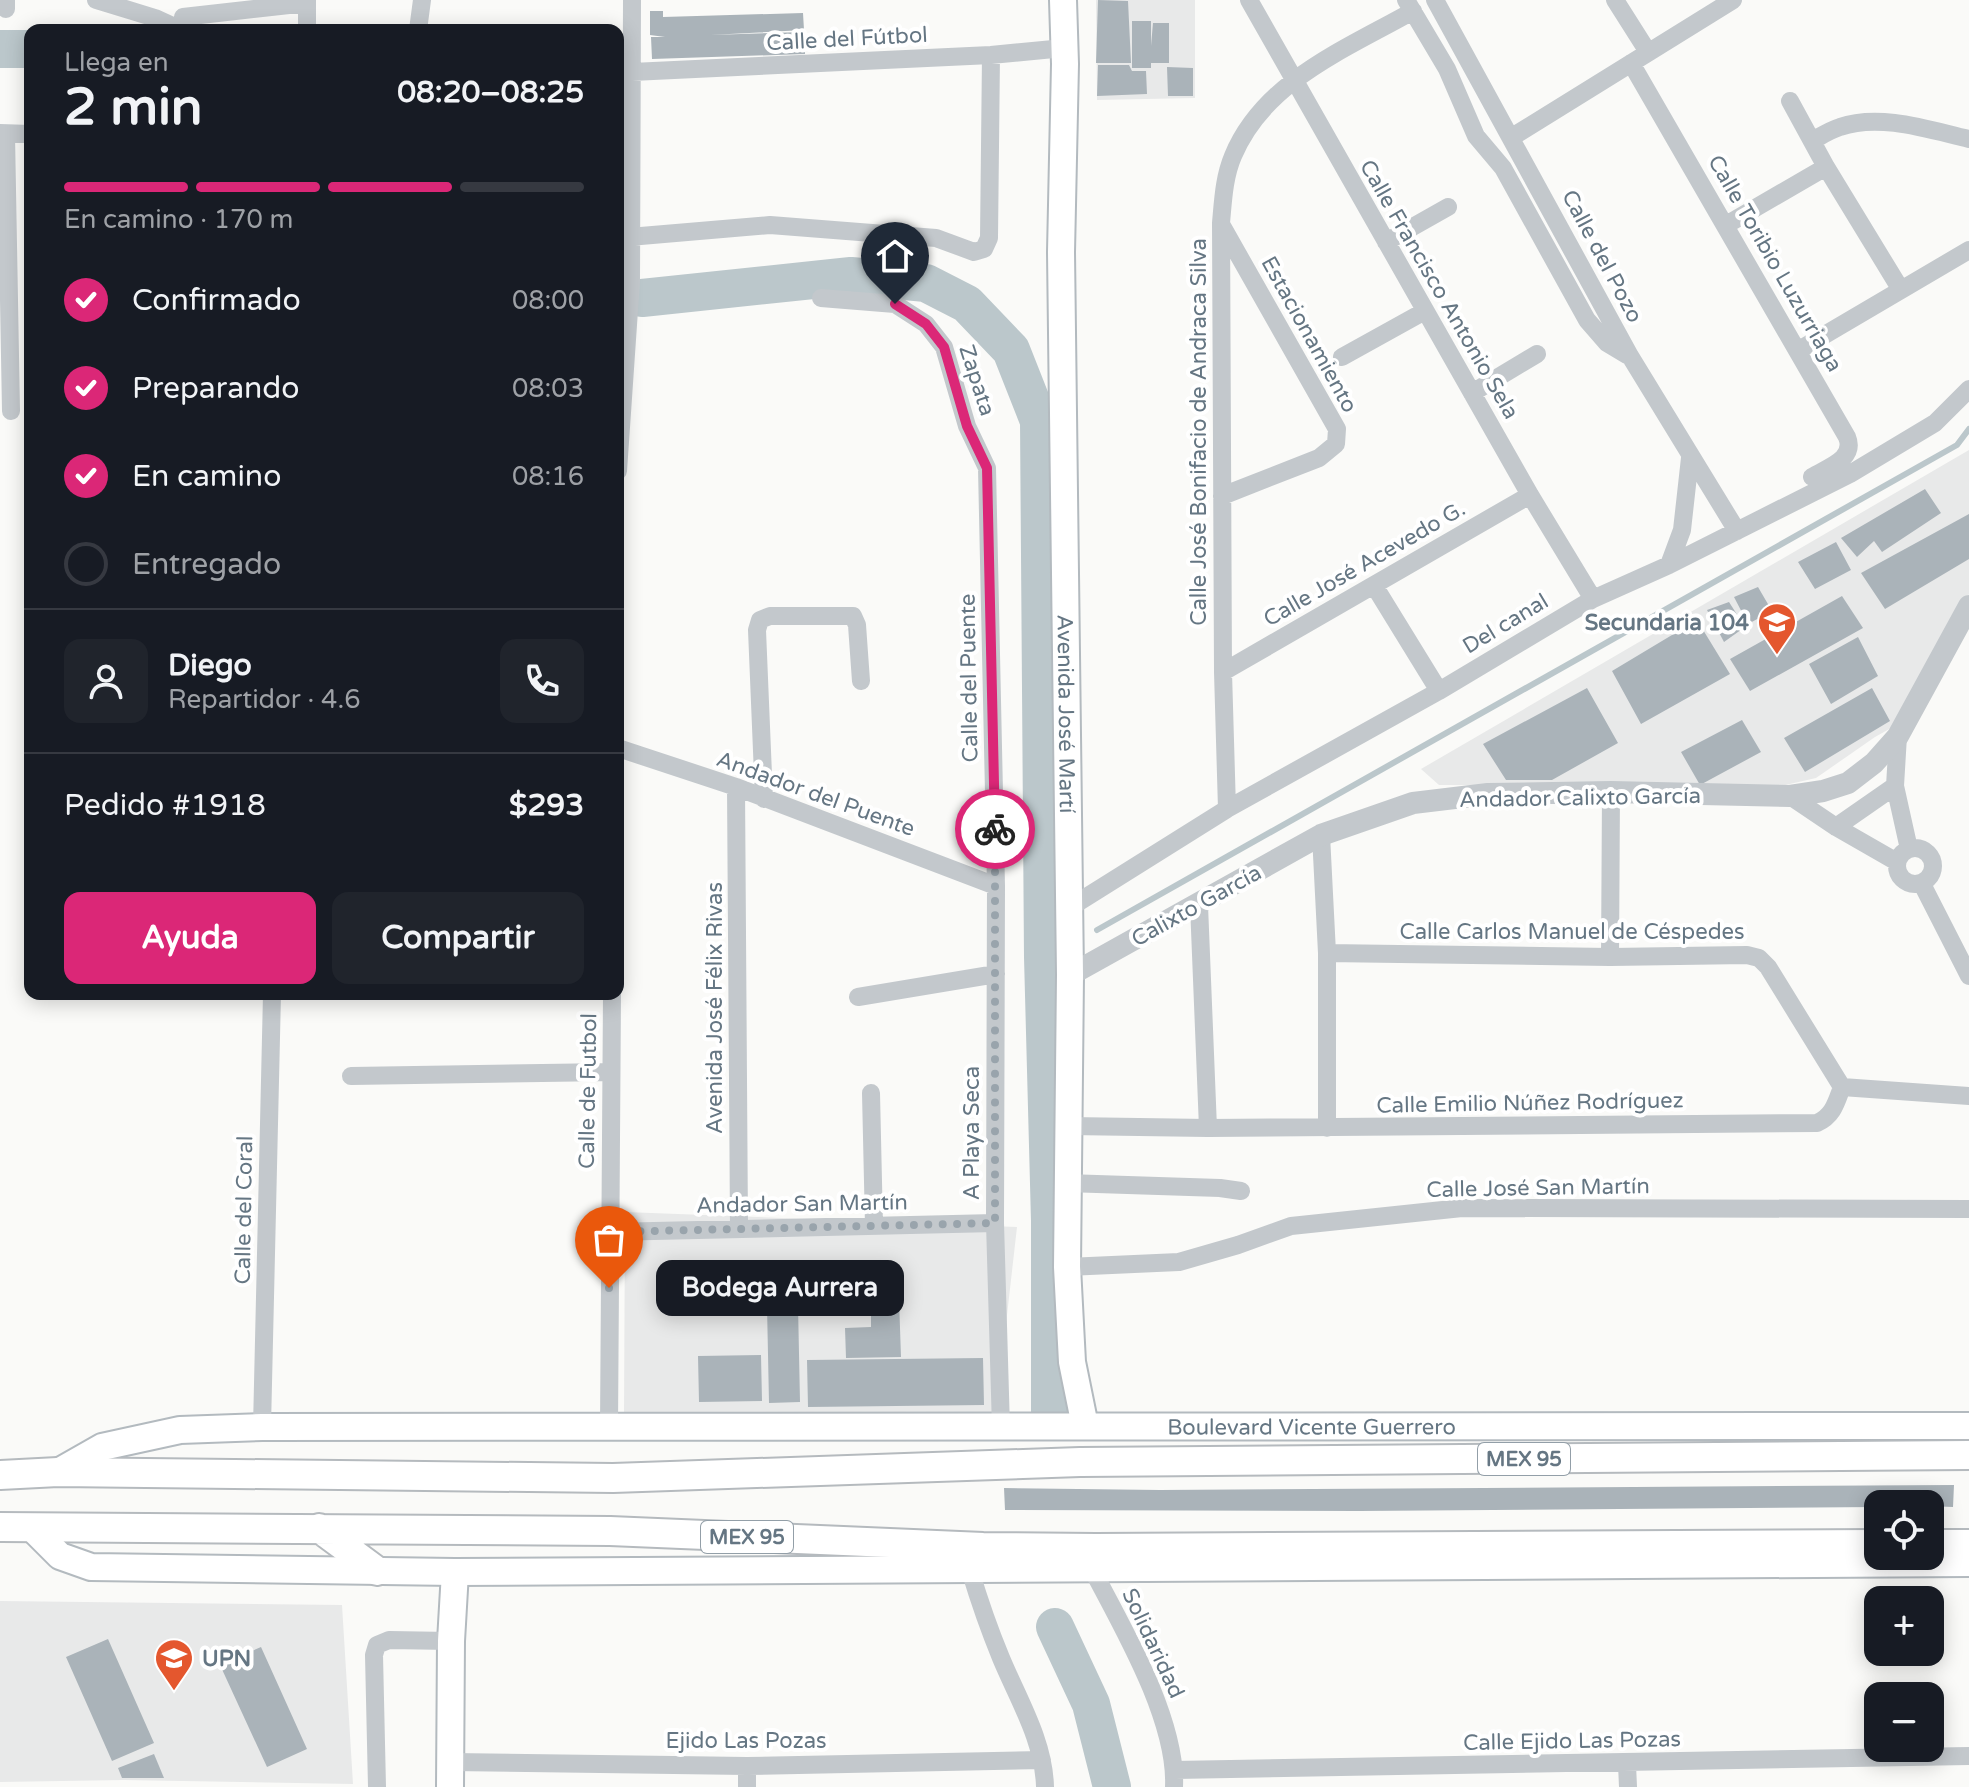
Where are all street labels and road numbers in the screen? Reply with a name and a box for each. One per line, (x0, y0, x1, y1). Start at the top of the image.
street label: Calle del Fútbol (766, 22, 928, 56)
street label: Calle Toribio Luzurriaga (1702, 151, 1848, 376)
street label: Calle Francisco Antonio Sela (1354, 155, 1524, 424)
street label: Calle del Pozo (1556, 186, 1648, 327)
street label: Calle José Bonifacio de Andraca Silva (1186, 238, 1212, 626)
street label: Estacionamiento (1255, 252, 1363, 417)
street label: Zapata (953, 342, 1001, 419)
street label: Calle José Acevedo G. (1259, 495, 1470, 632)
street label: Del canal (1458, 588, 1553, 659)
street label: Calle del Puente (955, 593, 983, 763)
street label: Avenida José Martí (1052, 614, 1080, 813)
street label: Andador del Puente (713, 746, 918, 842)
street label: Andador Calixto García (1459, 783, 1701, 813)
street label: Calixto García (1127, 859, 1266, 952)
street label: Avenida José Félix Rivas (702, 882, 728, 1134)
street label: Calle Carlos Manuel de Céspedes (1399, 919, 1745, 945)
street label: Calle de Futbol (574, 1013, 602, 1169)
street label: A Playa Seca (959, 1066, 985, 1200)
street label: Calle Emilio Núñez Rodríguez (1376, 1087, 1684, 1119)
street label: Calle del Coral (230, 1135, 258, 1285)
street label: Calle José San Martín (1426, 1173, 1650, 1203)
street label: Andador San Martín (696, 1189, 908, 1219)
street label: Boulevard Vicente Guerrero (1167, 1414, 1456, 1440)
road number: MEX 95 (1478, 1443, 1570, 1475)
road number: MEX 95 (701, 1521, 793, 1553)
street label: Solidaridad (1116, 1584, 1190, 1702)
street label: Calle Ejido Las Pozas (1463, 1726, 1681, 1756)
street label: Ejido Las Pozas (665, 1728, 827, 1754)

